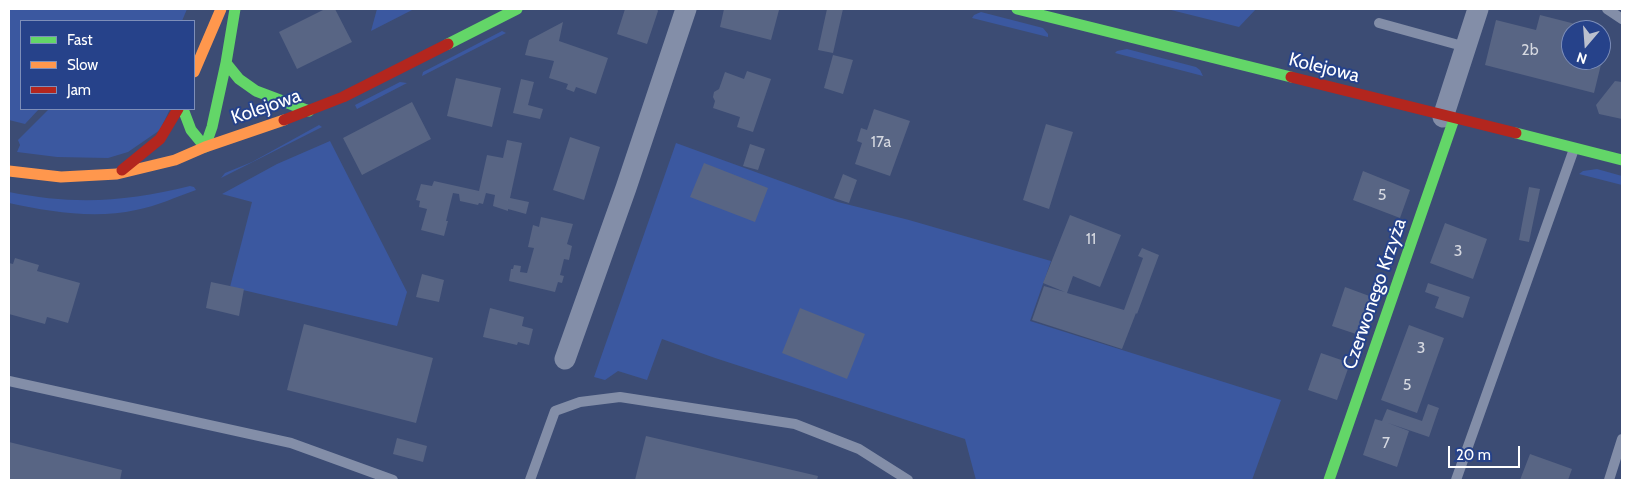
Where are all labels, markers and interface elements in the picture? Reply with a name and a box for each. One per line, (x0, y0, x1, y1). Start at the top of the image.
legend (20, 20, 195, 110)
north arrow (1561, 20, 1611, 70)
text: Fast (67, 31, 92, 49)
house number: 2b (1521, 40, 1539, 60)
street label: Kolejowa (1286, 48, 1362, 88)
text: N (1574, 48, 1589, 68)
text: Slow (67, 56, 98, 74)
text: Jam (67, 81, 91, 99)
street label: Kolejowa (228, 85, 304, 129)
house number: 17a (871, 132, 891, 152)
house number: 5 (1378, 185, 1386, 205)
street label: Czerwonego Krzyża (1338, 215, 1412, 373)
house number: 11 (1086, 229, 1096, 249)
house number: 3 (1454, 241, 1462, 261)
house number: 3 (1417, 338, 1425, 358)
house number: 5 (1403, 375, 1411, 395)
house number: 7 (1382, 433, 1390, 453)
scale bar (1451, 436, 1524, 468)
text: 20 m (1456, 446, 1491, 464)

